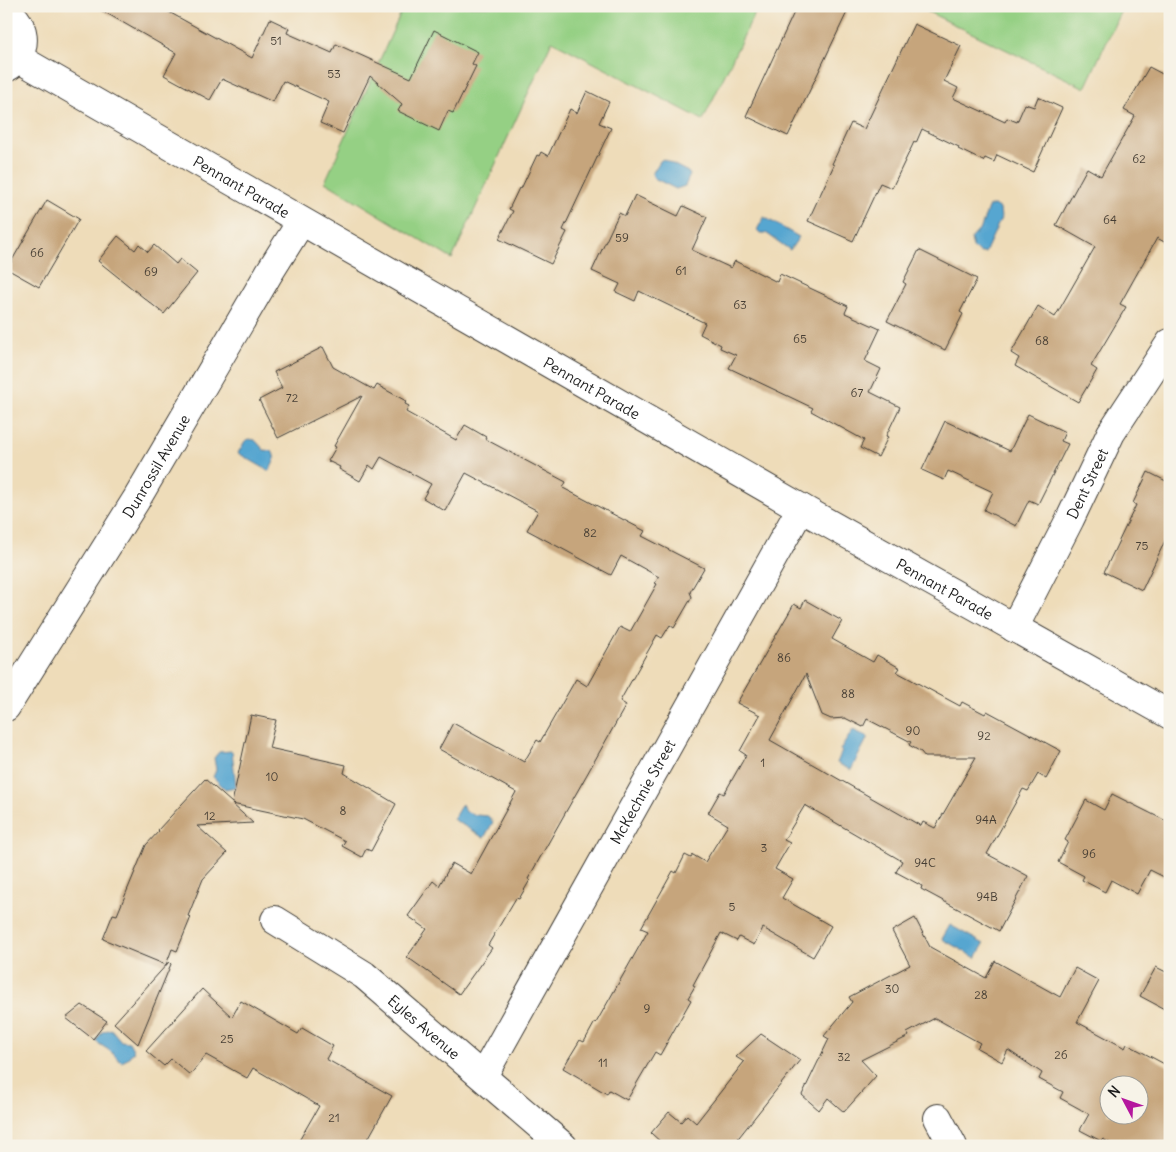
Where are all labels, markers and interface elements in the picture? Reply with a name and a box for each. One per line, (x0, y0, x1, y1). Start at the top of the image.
house number: 51 (270, 33, 282, 48)
house number: 53 (327, 66, 341, 81)
street label: Pennant Parade (190, 151, 293, 222)
house number: 62 (1132, 151, 1146, 166)
house number: 64 (1103, 212, 1117, 227)
house number: 59 (615, 230, 629, 245)
house number: 66 (30, 245, 44, 260)
house number: 61 (675, 263, 687, 278)
house number: 69 (144, 264, 158, 279)
house number: 63 (733, 297, 747, 312)
house number: 65 (793, 331, 807, 346)
house number: 68 (1035, 333, 1049, 348)
street label: Pennant Parade (540, 353, 644, 423)
house number: 67 (851, 385, 864, 400)
house number: 72 (286, 390, 299, 405)
street label: Dunrossil Avenue (118, 411, 194, 521)
street label: Dent Street (1062, 445, 1112, 522)
house number: 82 (583, 525, 597, 540)
house number: 75 (1136, 538, 1148, 553)
street label: Pennant Parade (893, 554, 997, 623)
house number: 86 (777, 650, 791, 665)
house number: 88 (841, 686, 855, 701)
house number: 90 (906, 723, 921, 738)
house number: 92 (977, 728, 991, 743)
street label: McKechnie Street (605, 736, 679, 847)
house number: 1 (761, 755, 765, 770)
house number: 10 (266, 769, 278, 784)
house number: 8 (340, 803, 347, 818)
house number: 12 (204, 808, 216, 823)
house number: 94A (975, 812, 997, 827)
house number: 3 (761, 840, 768, 855)
house number: 96 (1082, 846, 1096, 861)
house number: 94C (914, 855, 936, 870)
house number: 94B (976, 889, 998, 904)
house number: 5 (729, 899, 736, 914)
house number: 30 (885, 981, 899, 996)
house number: 28 (974, 987, 988, 1002)
street label: Eyles Avenue (384, 990, 464, 1063)
house number: 9 (644, 1001, 651, 1016)
house number: 25 (220, 1031, 234, 1046)
house number: 26 (1054, 1047, 1068, 1062)
house number: 32 (837, 1049, 851, 1064)
house number: 11 (598, 1055, 608, 1070)
north arrow (1098, 1074, 1148, 1124)
text: N (1104, 1082, 1124, 1101)
house number: 21 (328, 1110, 340, 1125)

